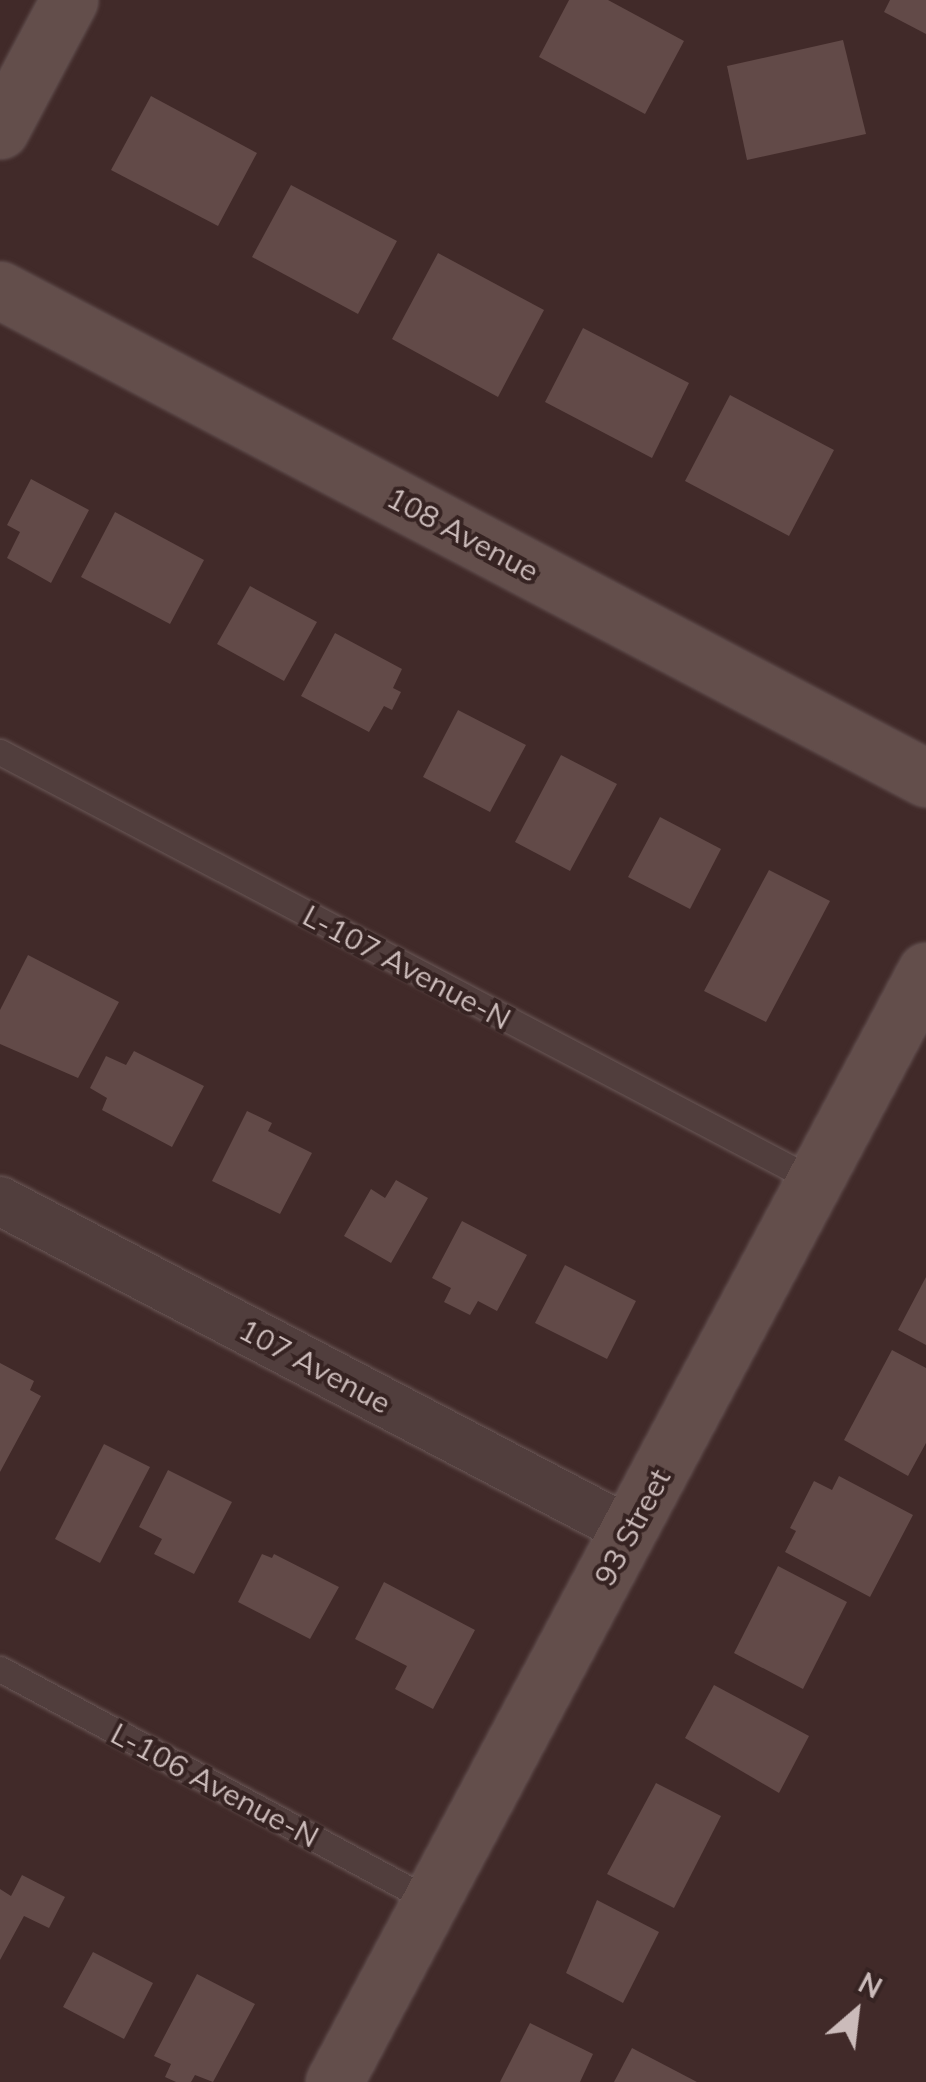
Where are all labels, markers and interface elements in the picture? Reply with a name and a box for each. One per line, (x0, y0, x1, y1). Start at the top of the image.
street label: 108 Avenue (381, 479, 545, 589)
street label: L-107 Avenue-N (297, 897, 517, 1037)
street label: 107 Avenue (233, 1311, 397, 1421)
street label: 93 Street (586, 1463, 678, 1591)
street label: L-106 Avenue-N (105, 1715, 325, 1855)
north arrow (806, 1962, 906, 2062)
text: N (853, 1965, 888, 2005)

